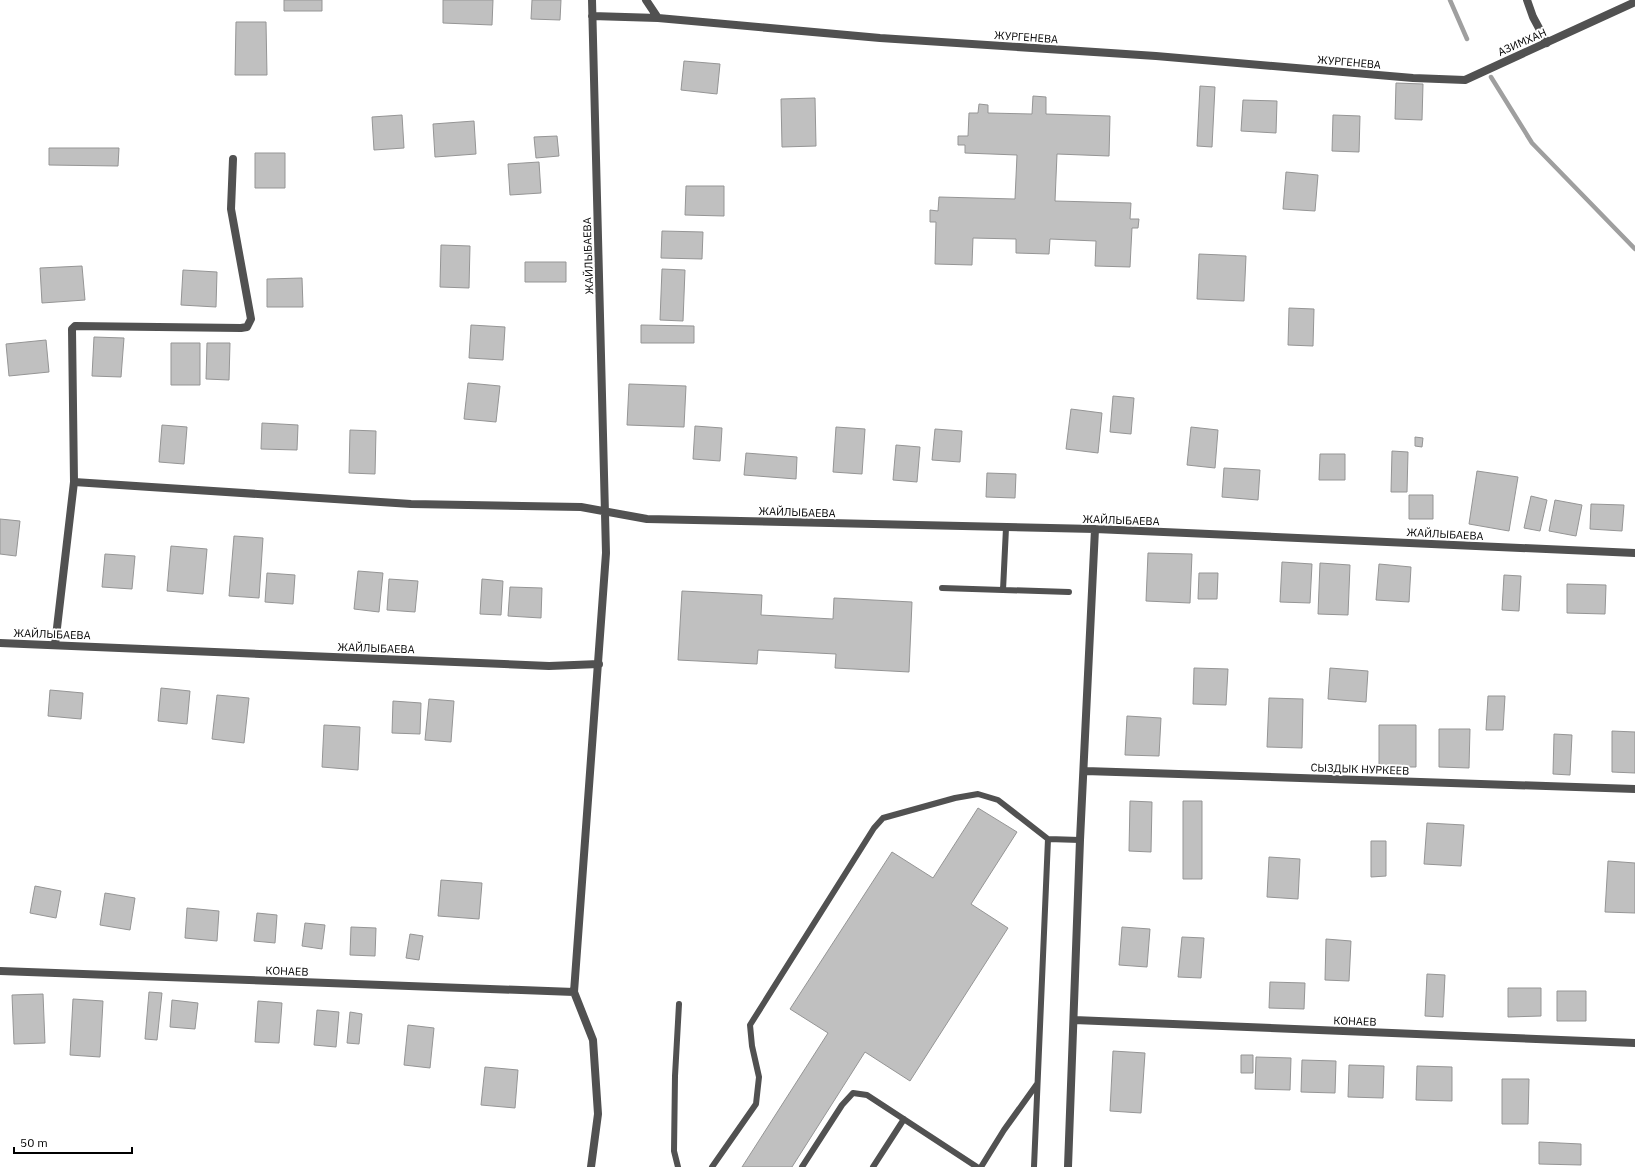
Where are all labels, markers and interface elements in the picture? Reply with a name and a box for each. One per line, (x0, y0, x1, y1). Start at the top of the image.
street label: АЗИМХАН (1495, 25, 1549, 59)
street label: ЖУРГЕНЕВА (993, 28, 1059, 46)
street label: ЖУРГЕНЕВА (1316, 52, 1382, 72)
street label: ЖАЙЛЫБАЕВА (580, 217, 596, 295)
street label: ЖАЙЛЫБАЕВА (758, 504, 836, 520)
street label: ЖАЙЛЫБАЕВА (1082, 512, 1160, 528)
street label: ЖАЙЛЫБАЕВА (1406, 525, 1484, 543)
street label: ЖАЙЛЫБАЕВА (13, 626, 91, 642)
street label: ЖАЙЛЫБАЕВА (337, 640, 415, 656)
street label: СЫЗДЫК НУРКЕЕВ (1310, 760, 1410, 778)
street label: КОНАЕВ (265, 963, 309, 979)
street label: КОНАЕВ (1333, 1013, 1377, 1029)
scale bar (14, 1129, 132, 1155)
text: 50 m (20, 1135, 48, 1150)

